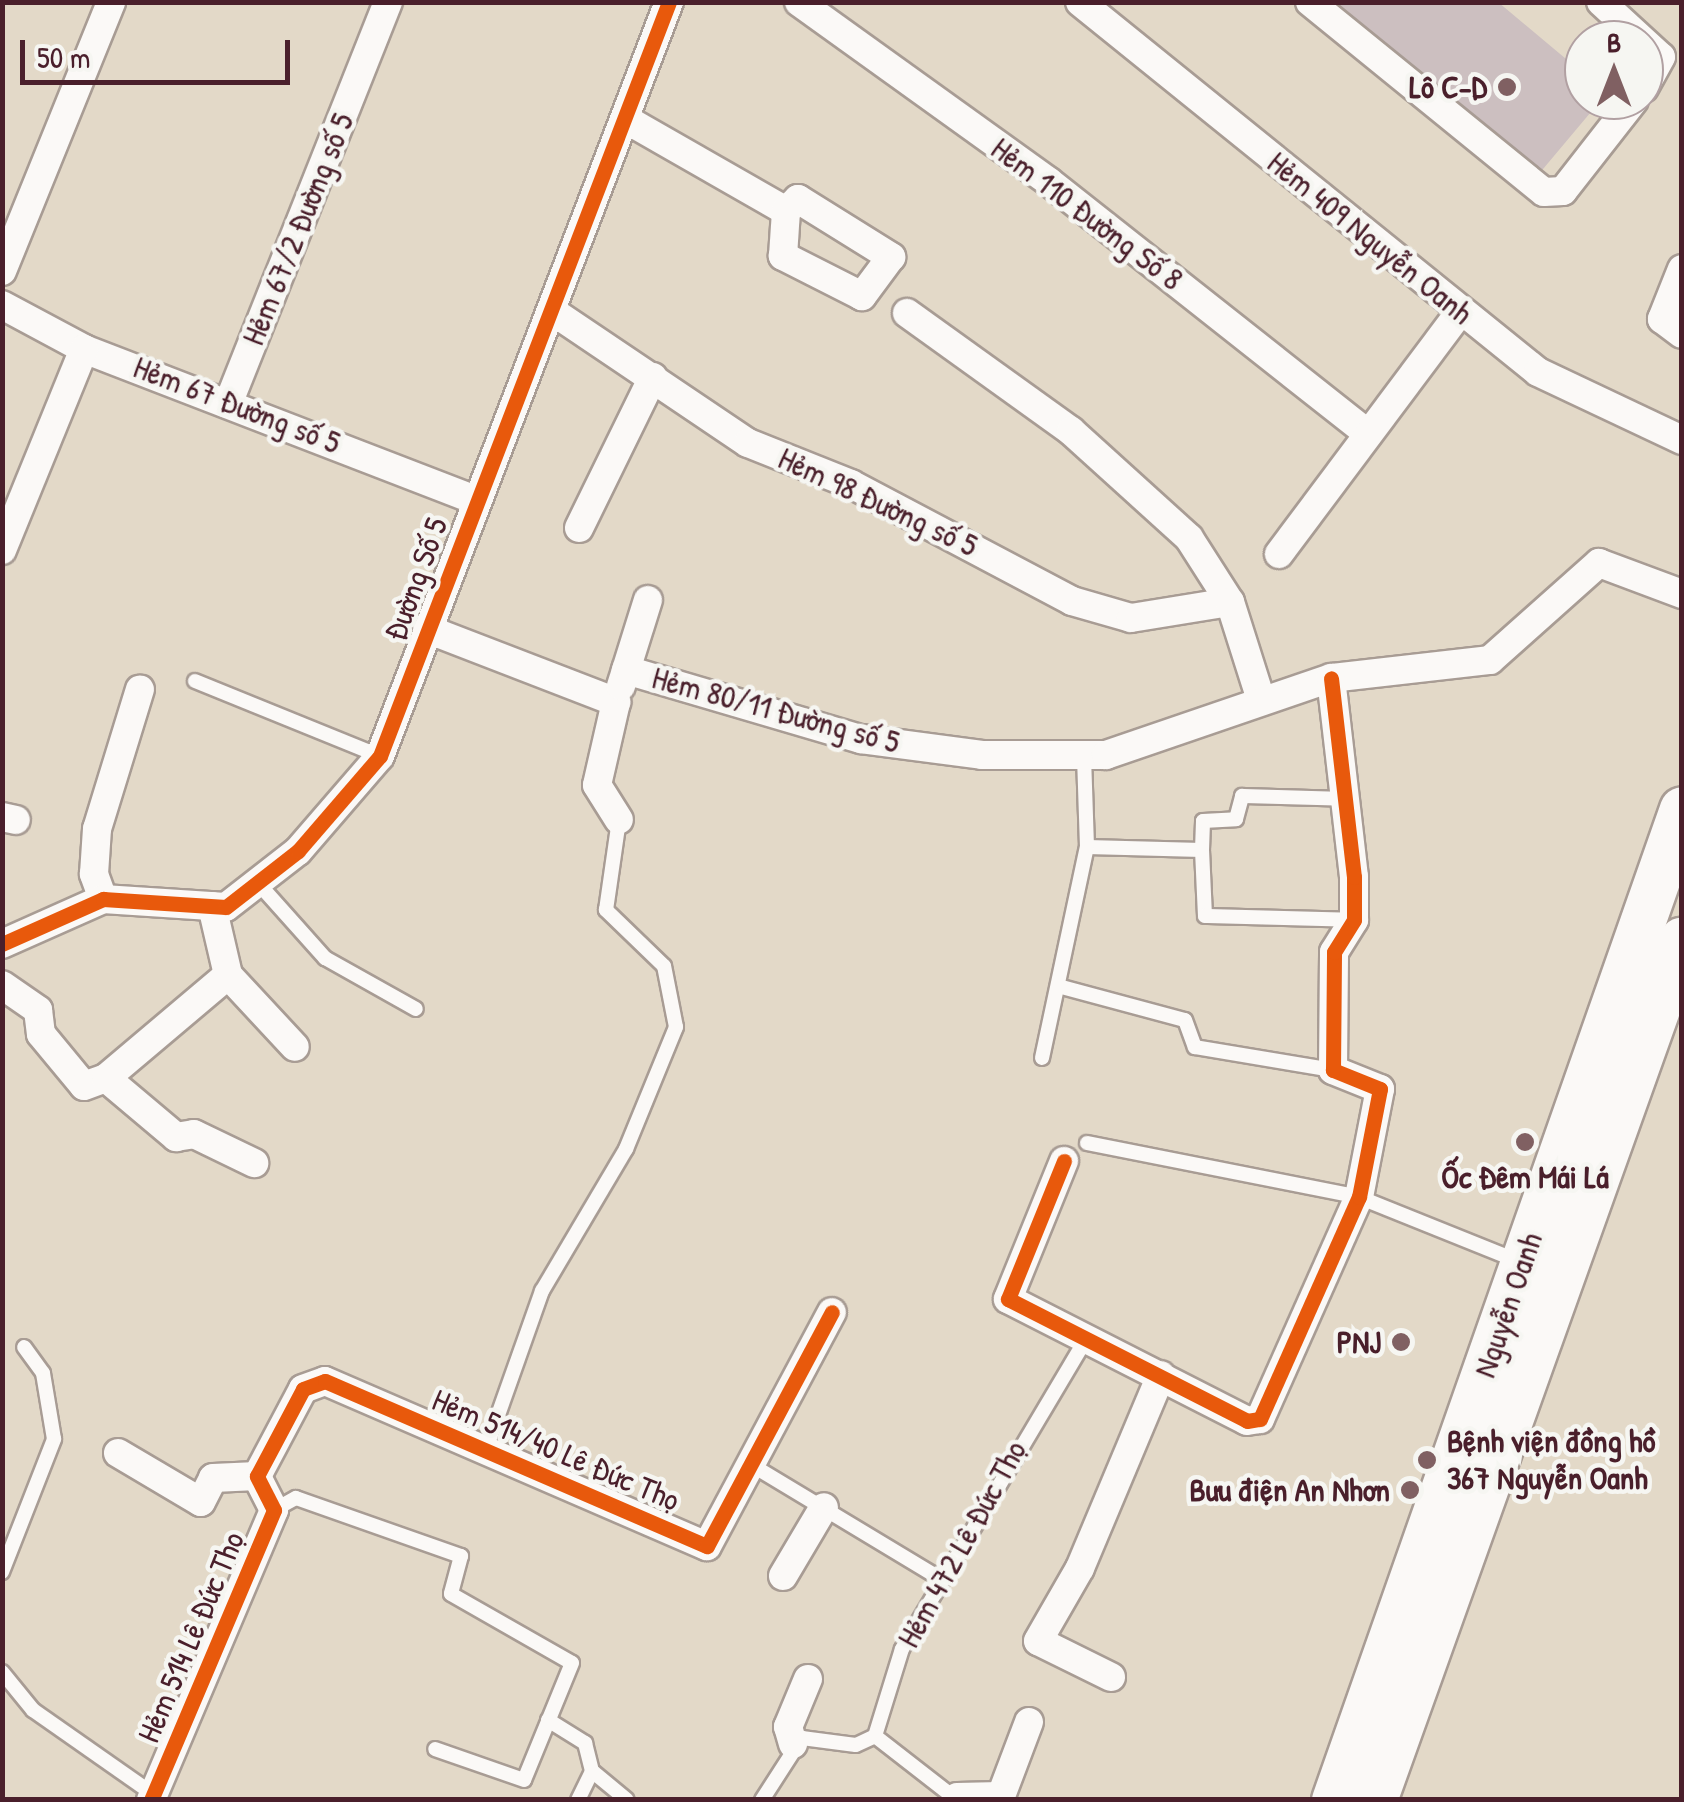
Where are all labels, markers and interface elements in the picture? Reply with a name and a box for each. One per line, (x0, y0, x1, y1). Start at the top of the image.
scale bar (25, 20, 295, 82)
north arrow (1564, 20, 1664, 120)
text: B (1607, 23, 1621, 61)
text: 50 m (37, 37, 90, 77)
place label: Lô C-D (1409, 68, 1487, 106)
marker: Lô C-D (1496, 76, 1518, 98)
street label: Hẻm 67/2 Đường số 5 (234, 107, 362, 351)
street label: Hẻm 110 Đường Số 8 (984, 129, 1190, 299)
street label: Hẻm 409 Nguyễn Oanh (1260, 144, 1480, 332)
street label: Hẻm 67 Đường số 5 (128, 348, 346, 462)
street label: Hẻm 98 Đường số 5 (772, 439, 984, 565)
street label: Đường Số 5 (376, 512, 456, 646)
street label: Hẻm 80/11 Đường số 5 (648, 659, 904, 761)
marker: Ốc Đêm Mái Lá (1514, 1131, 1536, 1153)
place label: Ốc Đêm Mái Lá (1441, 1158, 1609, 1196)
street label: Nguyễn Oanh (1465, 1228, 1551, 1382)
place label: PNJ (1337, 1323, 1381, 1361)
marker: PNJ (1390, 1331, 1412, 1353)
street label: Hẻm 514/40 Lê Đức Thọ (427, 1381, 685, 1519)
place label: Bệnh viện đồng hồ 367 Nguyễn Oanh (1447, 1423, 1655, 1498)
street label: Hẻm 472 Lê Đức Thọ (889, 1434, 1035, 1654)
marker: Bệnh viện đồng hồ 367 Nguyễn Oanh (1416, 1449, 1438, 1471)
place label: Bưu điện An Nhơn (1189, 1471, 1390, 1509)
marker: Bưu điện An Nhơn (1399, 1479, 1421, 1501)
street label: Hẻm 514 Lê Đức Thọ (129, 1526, 253, 1748)

